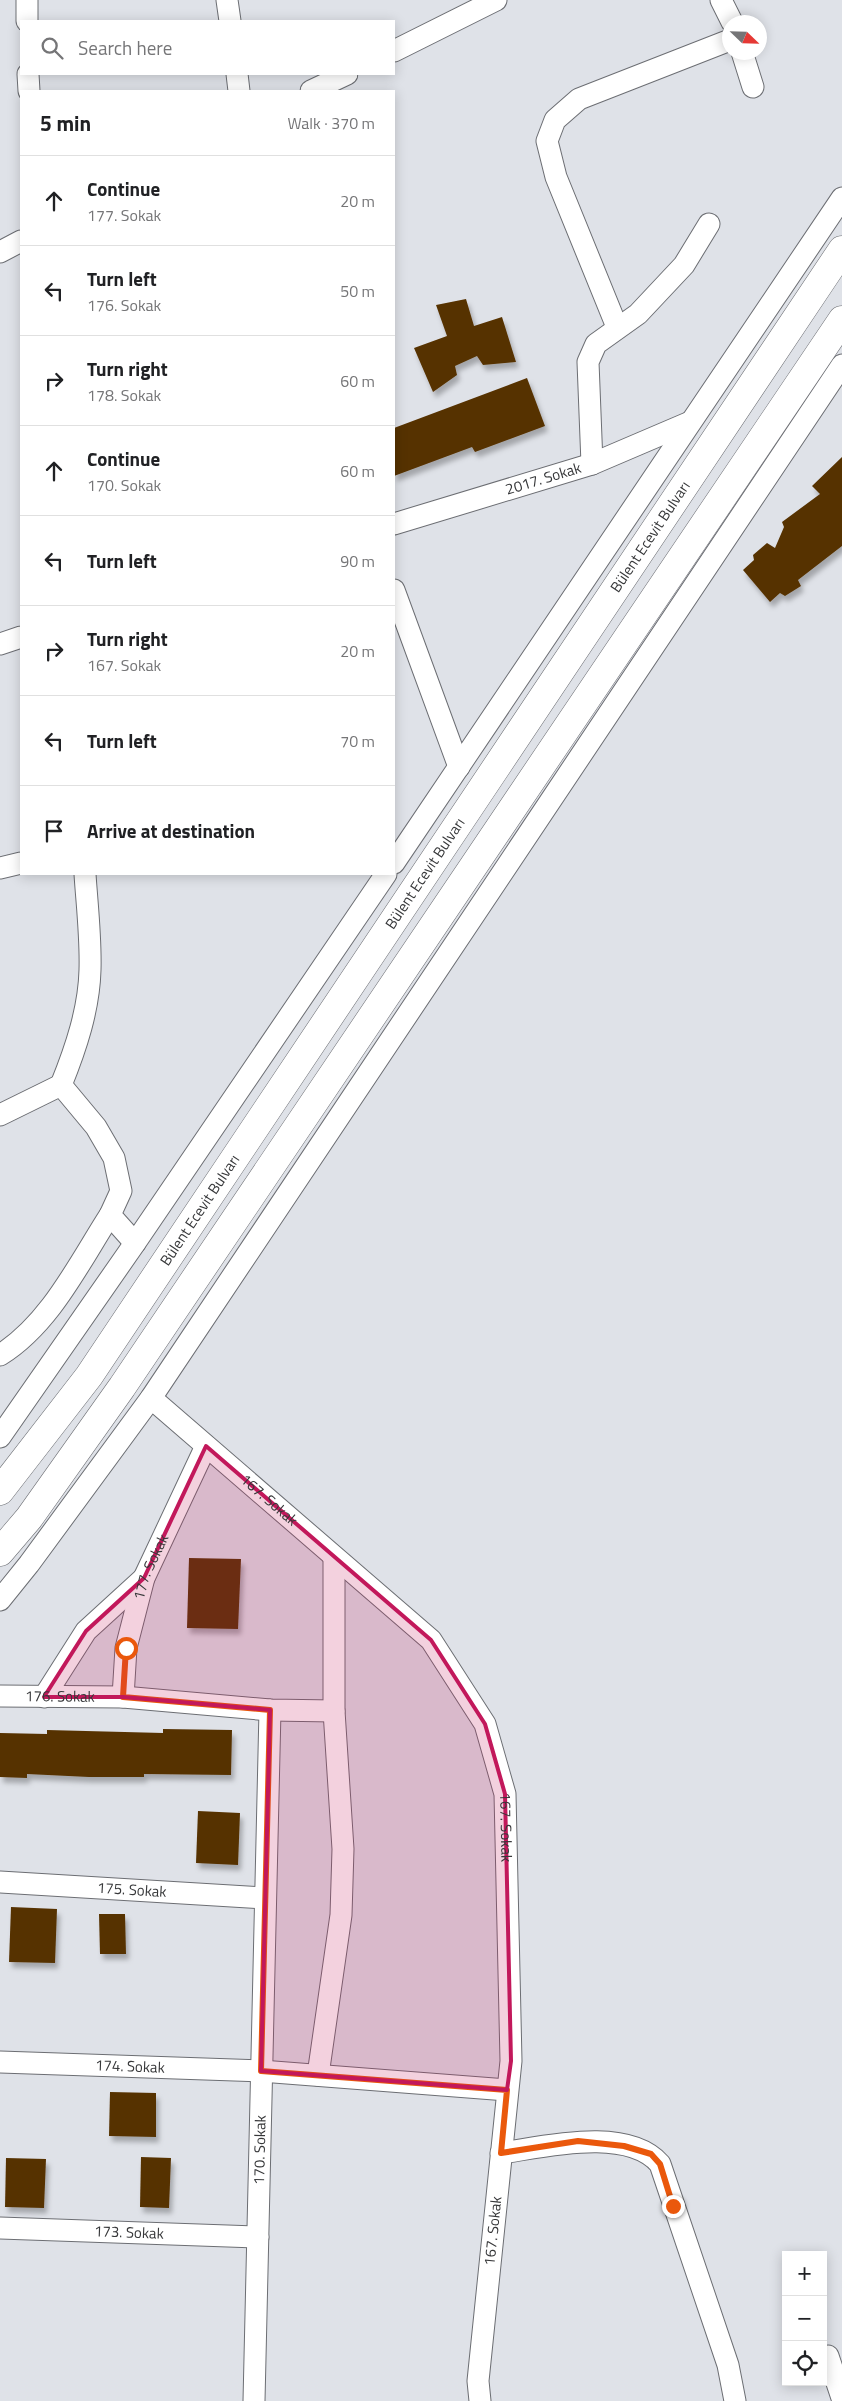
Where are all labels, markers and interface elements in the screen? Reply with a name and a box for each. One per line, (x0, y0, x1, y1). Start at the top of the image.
north arrow (722, 15, 767, 60)
search box (20, 20, 395, 75)
text: Search here (78, 33, 172, 62)
icon: search (38, 34, 66, 62)
text: 5 min (40, 107, 91, 139)
text: Walk · 370 m (287, 111, 375, 135)
text: Continue (87, 174, 160, 203)
icon: ahead (40, 187, 68, 215)
text: 20 m (340, 189, 375, 213)
text: 177. Sokak (87, 203, 161, 227)
text: Turn left (87, 264, 157, 293)
icon: left (40, 277, 68, 305)
text: 50 m (340, 279, 375, 303)
text: 176. Sokak (87, 293, 161, 317)
text: Turn right (87, 354, 168, 383)
icon: right (40, 367, 68, 395)
text: 60 m (340, 369, 375, 393)
text: 178. Sokak (87, 383, 161, 407)
text: Continue (87, 444, 160, 473)
street label: 2017. Sokak (502, 456, 584, 501)
icon: ahead (40, 457, 68, 485)
text: 60 m (340, 459, 375, 483)
text: 170. Sokak (87, 473, 161, 497)
street label: Bülent Ecevit Bulvarı (604, 476, 695, 597)
text: Turn left (87, 546, 157, 575)
icon: left (40, 547, 68, 575)
text: 90 m (340, 549, 375, 573)
text: Turn right (87, 624, 168, 653)
icon: right (40, 637, 68, 665)
text: 20 m (340, 639, 375, 663)
text: 167. Sokak (87, 653, 161, 677)
text: Turn left (87, 726, 157, 755)
icon: left (40, 727, 68, 755)
text: 70 m (340, 729, 375, 753)
street label: Bülent Ecevit Bulvarı (379, 813, 470, 934)
text: Arrive at destination (87, 816, 255, 845)
icon: arrive (40, 817, 68, 845)
street label: Bülent Ecevit Bulvarı (154, 1149, 245, 1270)
street label: 167. Sokak (235, 1468, 303, 1531)
street label: 177. Sokak (127, 1530, 174, 1602)
route start (115, 1637, 138, 1660)
street label: 176. Sokak (25, 1684, 95, 1708)
street label: 167. Sokak (494, 1792, 519, 1862)
street label: 175. Sokak (96, 1876, 167, 1903)
street label: 174. Sokak (95, 2053, 165, 2079)
street label: 170. Sokak (247, 2115, 272, 2185)
street label: 167. Sokak (477, 2195, 508, 2267)
route end (662, 2195, 685, 2218)
street label: 173. Sokak (94, 2219, 164, 2245)
map controls (782, 2251, 827, 2386)
button: + (782, 2251, 827, 2296)
button: − (782, 2296, 827, 2341)
button: locate (782, 2341, 827, 2386)

